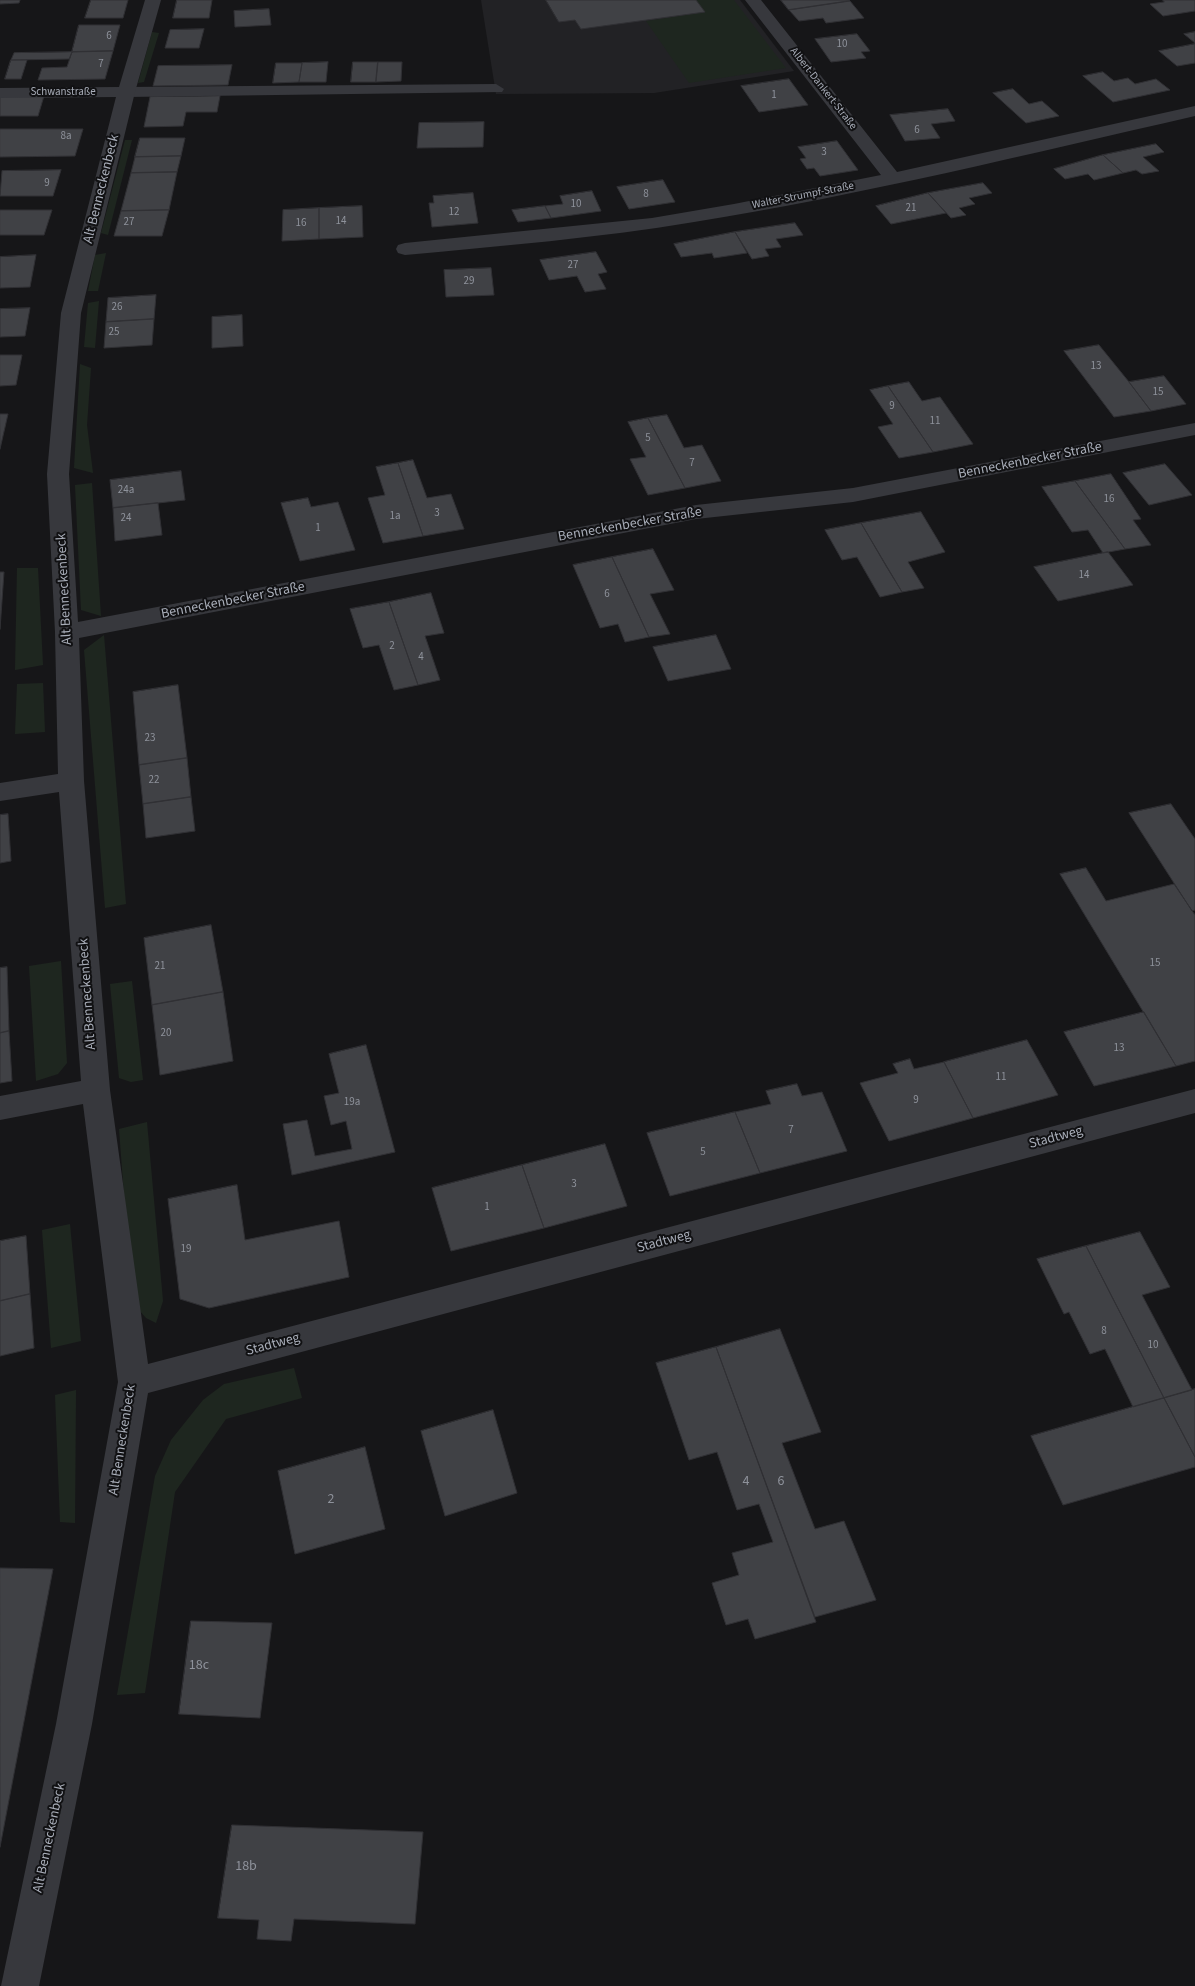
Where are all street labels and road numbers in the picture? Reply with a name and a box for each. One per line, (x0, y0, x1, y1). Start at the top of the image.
street label: Albert-Dankert-Straße (787, 45, 859, 133)
street label: Schwanstraße (30, 86, 96, 100)
street label: Alt Benneckenbeck (80, 133, 124, 245)
street label: Walter-Strumpf-Straße (751, 180, 855, 212)
street label: Benneckenbecker Straße (957, 439, 1103, 483)
street label: Benneckenbecker Straße (557, 504, 703, 546)
street label: Alt Benneckenbeck (54, 533, 76, 645)
street label: Benneckenbecker Straße (160, 579, 306, 623)
street label: Alt Benneckenbeck (76, 938, 100, 1050)
street label: Stadtweg (1027, 1123, 1085, 1153)
street label: Stadtweg (635, 1227, 693, 1257)
street label: Stadtweg (244, 1330, 302, 1360)
street label: Alt Benneckenbeck (106, 1383, 140, 1497)
street label: Alt Benneckenbeck (30, 1782, 70, 1894)

